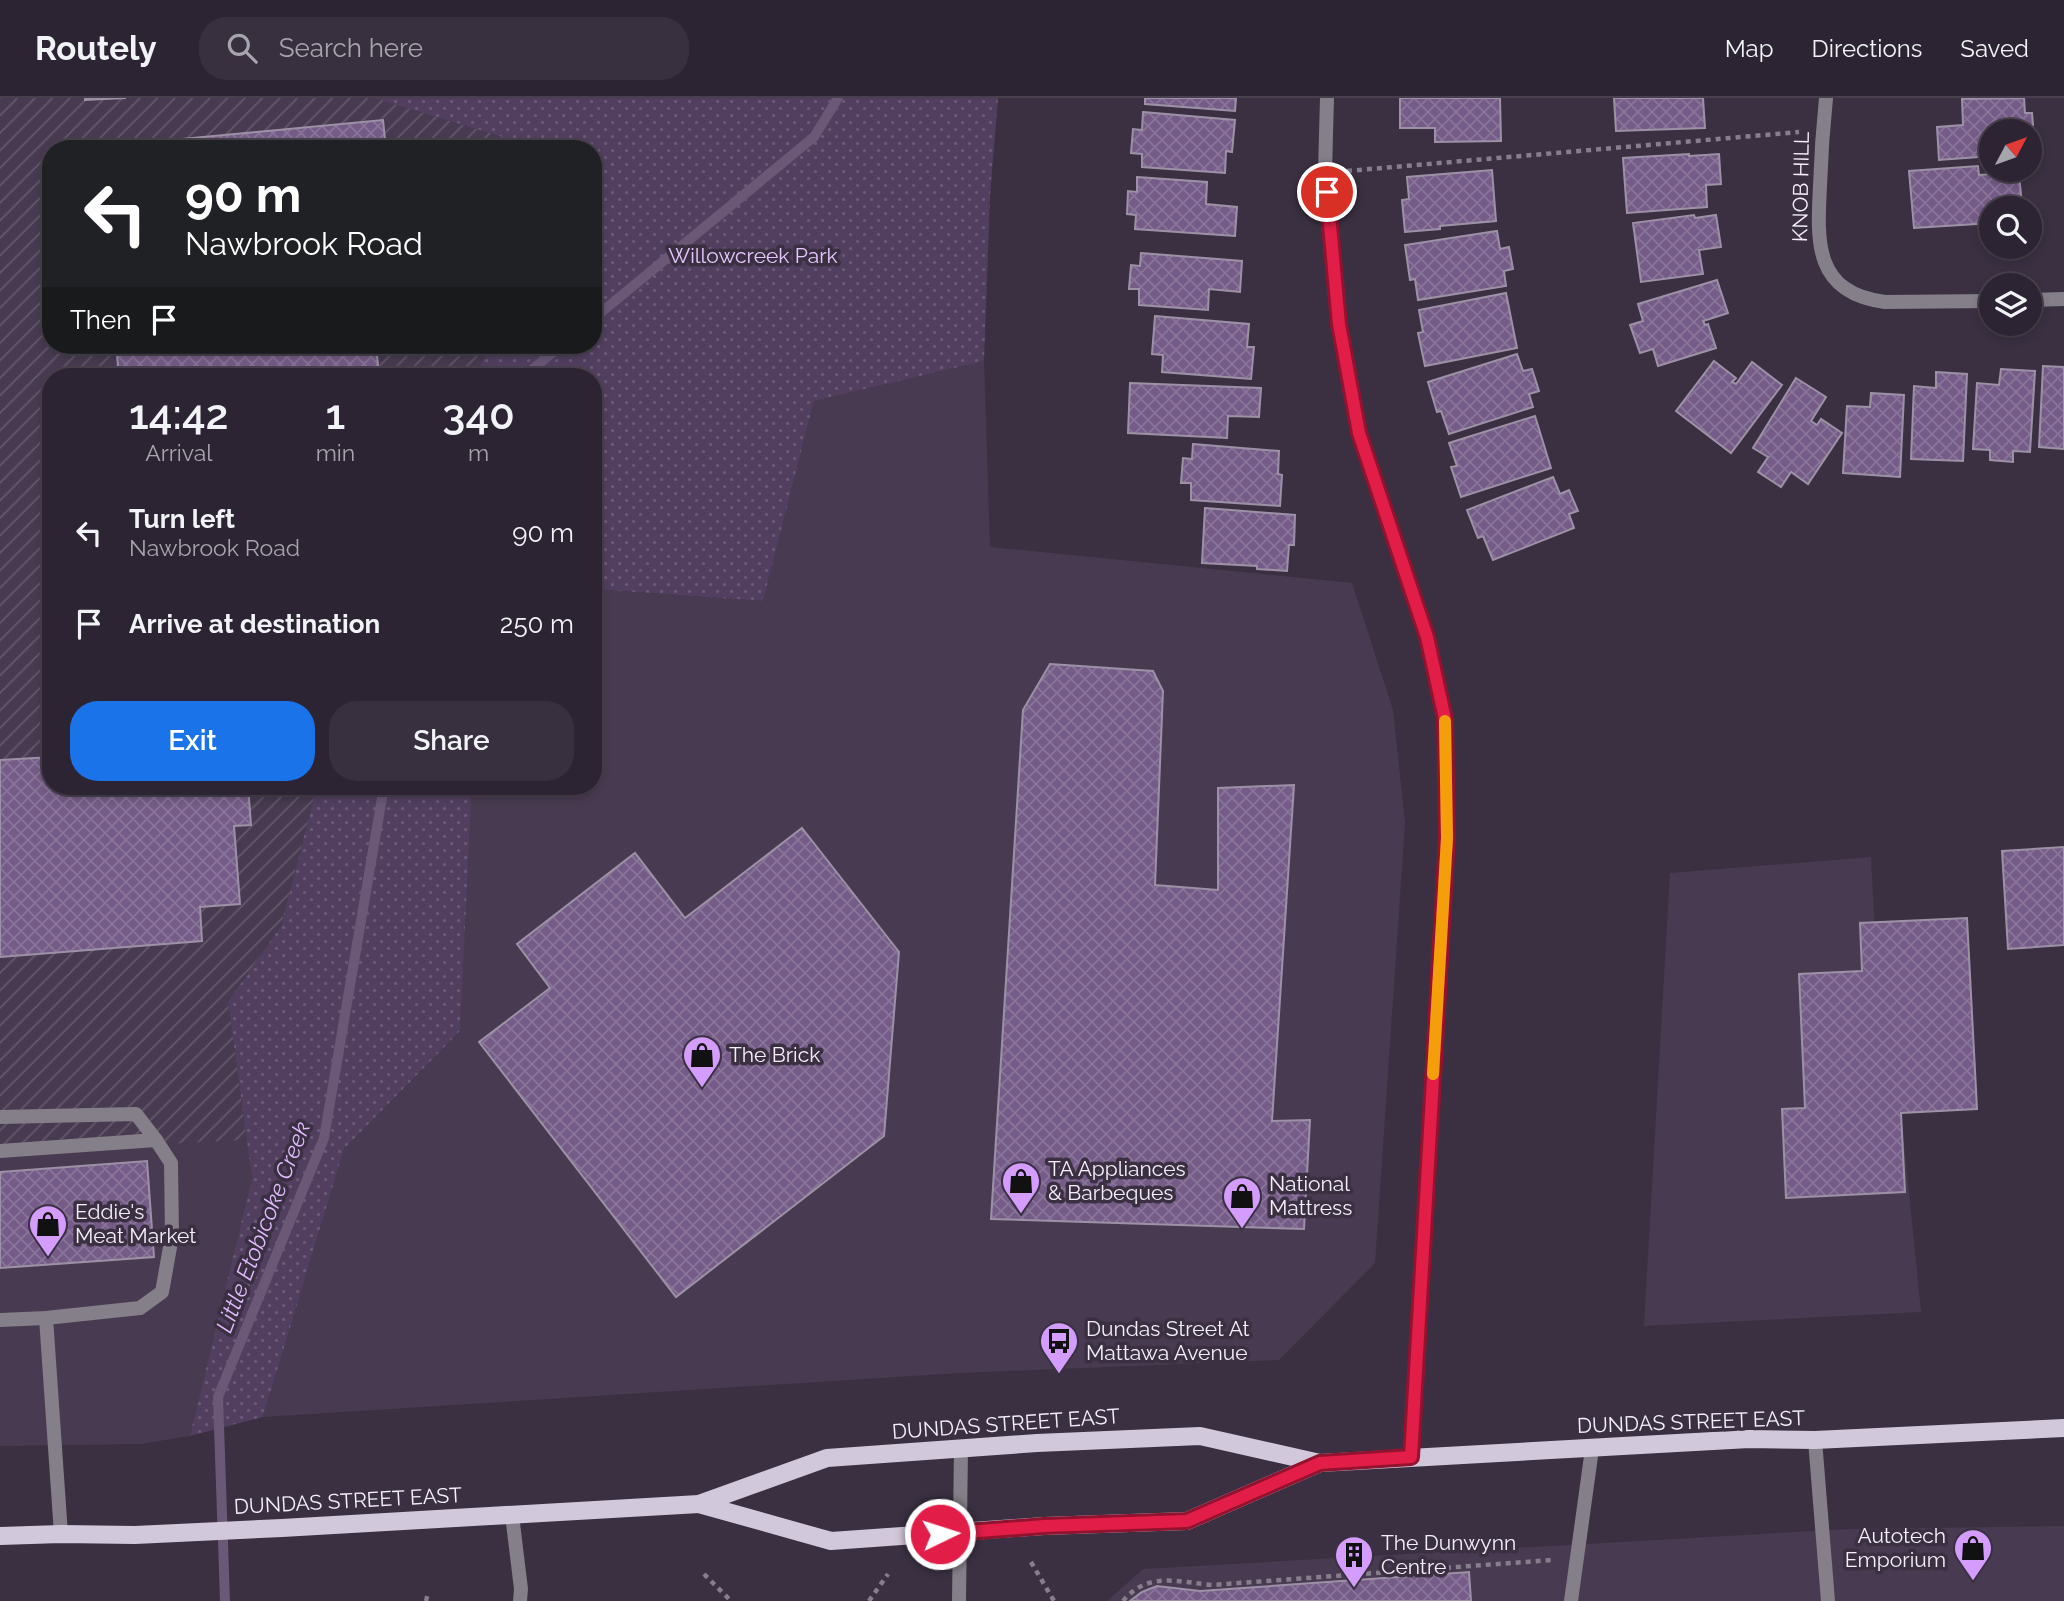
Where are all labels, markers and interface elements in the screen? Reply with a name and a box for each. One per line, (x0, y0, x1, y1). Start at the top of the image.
search box (199, 17, 689, 80)
text: Routely (35, 29, 157, 68)
icon: search (223, 29, 261, 67)
text: Search here (279, 33, 423, 63)
text: Map (1725, 34, 1774, 63)
text: Directions (1812, 34, 1922, 63)
text: Saved (1960, 34, 2029, 63)
north arrow (1979, 119, 2042, 182)
map controls (1979, 119, 2042, 336)
street label: KNOB HILL (1787, 132, 1814, 242)
pin (1297, 162, 1357, 222)
text: 90 m (185, 166, 301, 223)
icon: left (70, 168, 161, 259)
icon: arrive (1308, 173, 1346, 211)
button: search (1979, 196, 2042, 259)
text: Nawbrook Road (185, 225, 423, 262)
park label: Willowcreek Park (668, 243, 838, 268)
button: layers (1979, 273, 2042, 336)
icon: arrive (145, 301, 183, 339)
text: Then (70, 305, 131, 335)
text: 14:42 (129, 390, 229, 439)
text: 1 (326, 390, 345, 439)
text: 340 (442, 390, 515, 439)
text: Arrival (145, 439, 213, 466)
text: min (316, 439, 355, 466)
text: m (468, 439, 489, 466)
text: Turn left (129, 504, 235, 534)
icon: left (70, 514, 108, 552)
text: 90 m (512, 518, 574, 548)
text: Nawbrook Road (129, 534, 300, 561)
icon: arrive (70, 605, 108, 643)
text: Arrive at destination (129, 609, 380, 639)
text: 250 m (500, 609, 574, 639)
button: Exit (70, 701, 315, 781)
button: Share (329, 701, 574, 781)
shop icon: The Brick (681, 1034, 723, 1089)
place label: The Brick (729, 1042, 820, 1067)
water label: Little Etobicoke Creek (210, 1118, 315, 1336)
place label: TA Appliances & Barbeques (1048, 1156, 1186, 1205)
shop icon: TA Appliances & Barbeques (1000, 1160, 1042, 1215)
place label: National Mattress (1269, 1171, 1352, 1220)
shop icon: National Mattress (1221, 1175, 1263, 1230)
place label: Eddie's Meat Market (75, 1199, 196, 1248)
shop icon: Eddie's Meat Market (27, 1203, 69, 1258)
place label: Dundas Street At Mattawa Avenue (1086, 1316, 1249, 1365)
bus stop icon: Dundas Street At Mattawa Avenue (1038, 1320, 1080, 1375)
street label: DUNDAS STREET EAST (891, 1403, 1121, 1444)
street label: DUNDAS STREET EAST (1576, 1405, 1806, 1438)
street label: DUNDAS STREET EAST (233, 1482, 463, 1519)
position arrow (903, 1497, 977, 1571)
place label: Autotech Emporium (1845, 1523, 1946, 1572)
shop icon: Autotech Emporium (1952, 1527, 1994, 1582)
place label: The Dunwynn Centre (1381, 1530, 1516, 1579)
building icon: The Dunwynn Centre (1333, 1534, 1375, 1589)

